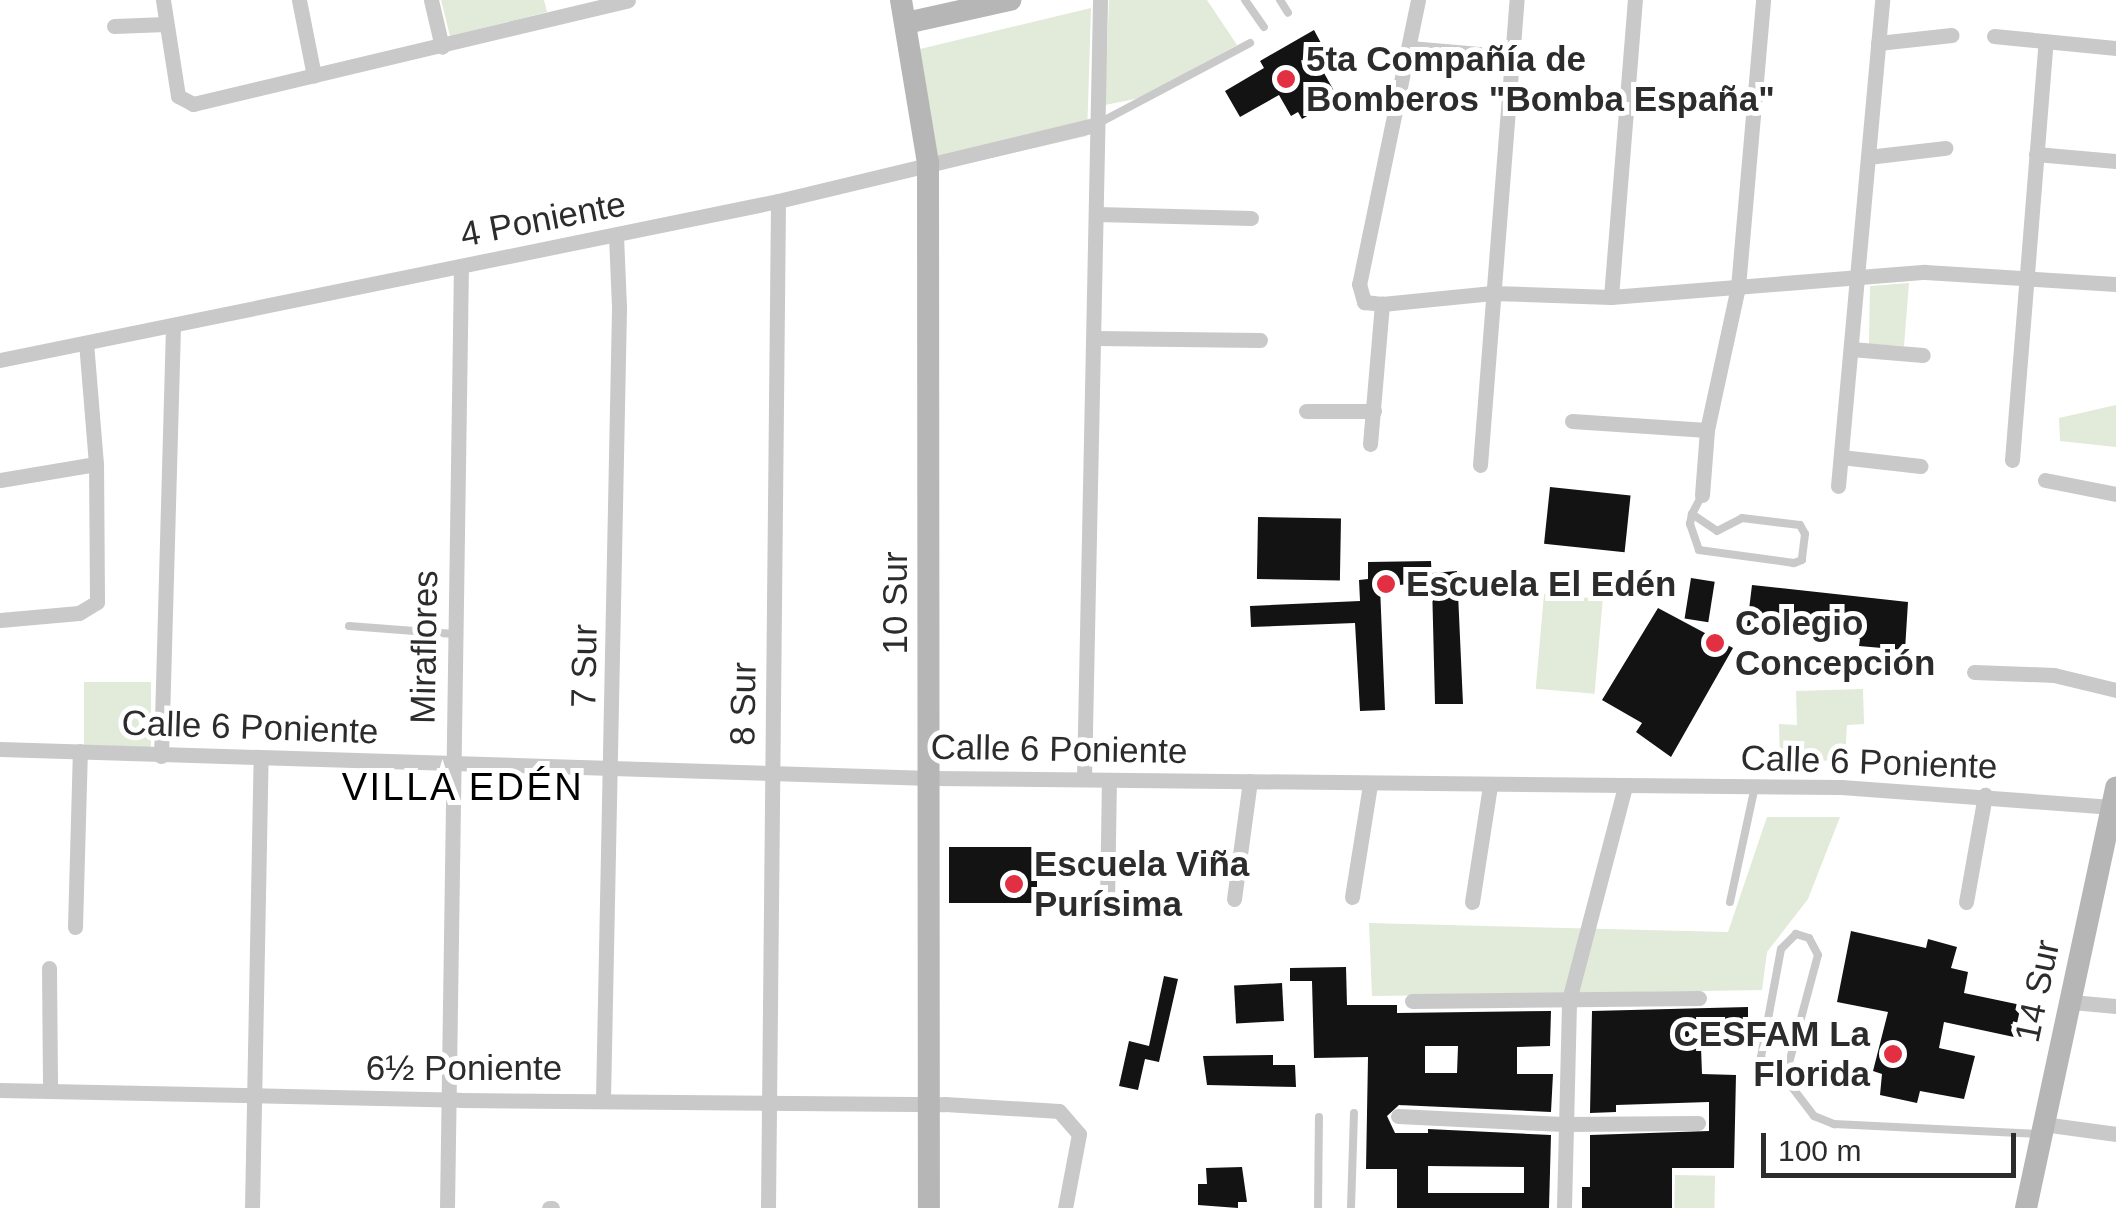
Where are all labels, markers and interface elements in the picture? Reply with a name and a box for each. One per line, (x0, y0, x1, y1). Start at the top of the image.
place label: 5ta Compañía de Bomberos "Bomba España" (1306, 38, 1775, 120)
marker: 5ta Compañía de Bomberos "Bomba España" (1275, 68, 1297, 90)
street label: 4 Poniente (457, 182, 629, 256)
street label: 10 Sur (874, 551, 916, 655)
place label: Escuela El Edén (1406, 563, 1676, 605)
street label: Miraflores (402, 570, 446, 724)
marker: Escuela El Edén (1375, 573, 1397, 595)
place label: Colegio Concepción (1735, 602, 1935, 684)
street label: 7 Sur (562, 624, 606, 708)
marker: Colegio Concepción (1704, 632, 1726, 654)
street label: 8 Sur (721, 662, 765, 746)
street label: Calle 6 Poniente (121, 702, 379, 752)
street label: Calle 6 Poniente (930, 726, 1188, 772)
street label: Calle 6 Poniente (1740, 737, 1998, 787)
district label: VILLA EDÉN (341, 765, 585, 811)
place label: Escuela Viña Purísima (1034, 843, 1249, 925)
marker: Escuela Viña Purísima (1003, 873, 1025, 895)
street label: 14 Sur (2006, 936, 2068, 1046)
place label: CESFAM La Florida (1674, 1013, 1870, 1095)
marker: CESFAM La Florida (1880, 1041, 1906, 1067)
street label: 6½ Poniente (366, 1047, 562, 1089)
scale bar (1766, 1113, 2021, 1175)
text: 100 m (1778, 1134, 1861, 1167)

